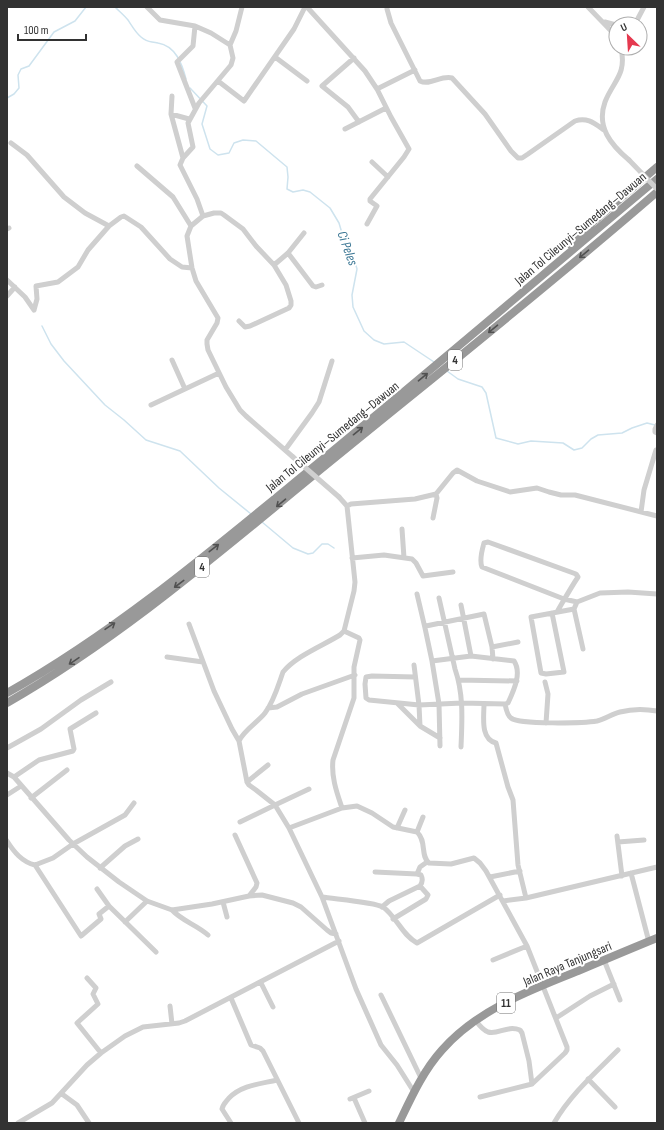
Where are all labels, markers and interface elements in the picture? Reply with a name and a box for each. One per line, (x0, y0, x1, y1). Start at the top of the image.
scale bar (18, 16, 86, 42)
north arrow (608, 16, 648, 56)
text: U (619, 20, 630, 34)
text: 100 m (24, 23, 49, 38)
street label: Jalan Tol Cileunyi–Sumedang–Dawuan (511, 169, 650, 289)
water label: Ci Peles (333, 229, 362, 268)
one-way arrow (579, 249, 590, 258)
one-way arrow (488, 324, 499, 333)
road number: 4 (448, 350, 462, 370)
one-way arrow (417, 373, 427, 382)
street label: Jalan Tol Cileunyi–Sumedang–Dawuan (262, 378, 402, 496)
one-way arrow (353, 426, 364, 435)
one-way arrow (275, 498, 286, 507)
one-way arrow (209, 544, 220, 552)
road number: 4 (195, 557, 209, 577)
one-way arrow (174, 580, 185, 588)
one-way arrow (105, 622, 116, 630)
one-way arrow (68, 657, 80, 665)
street label: Jalan Raya Tanjungsari (520, 938, 614, 990)
road number: 11 (497, 993, 515, 1013)

